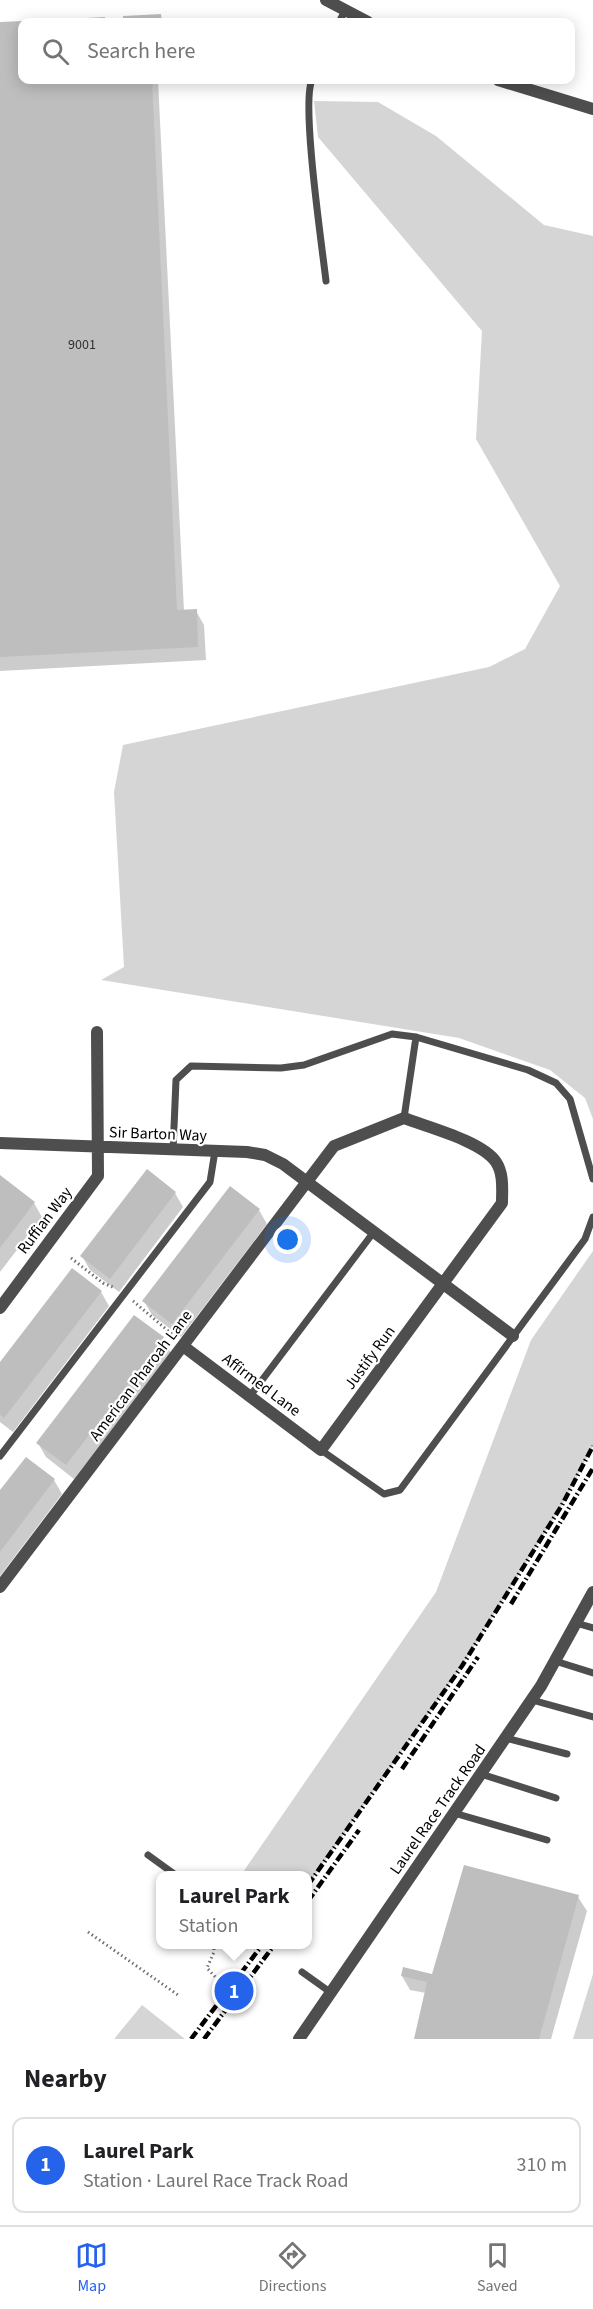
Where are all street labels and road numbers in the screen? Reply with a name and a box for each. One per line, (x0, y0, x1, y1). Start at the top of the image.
street label: Sir Barton Way (109, 1121, 208, 1147)
street label: Ruffian Way (12, 1182, 78, 1259)
street label: American Pharoah Lane (84, 1306, 197, 1446)
street label: Justify Run (339, 1321, 400, 1394)
street label: Affirmed Lane (218, 1348, 305, 1422)
street label: Laurel Race Track Road (385, 1740, 491, 1879)

